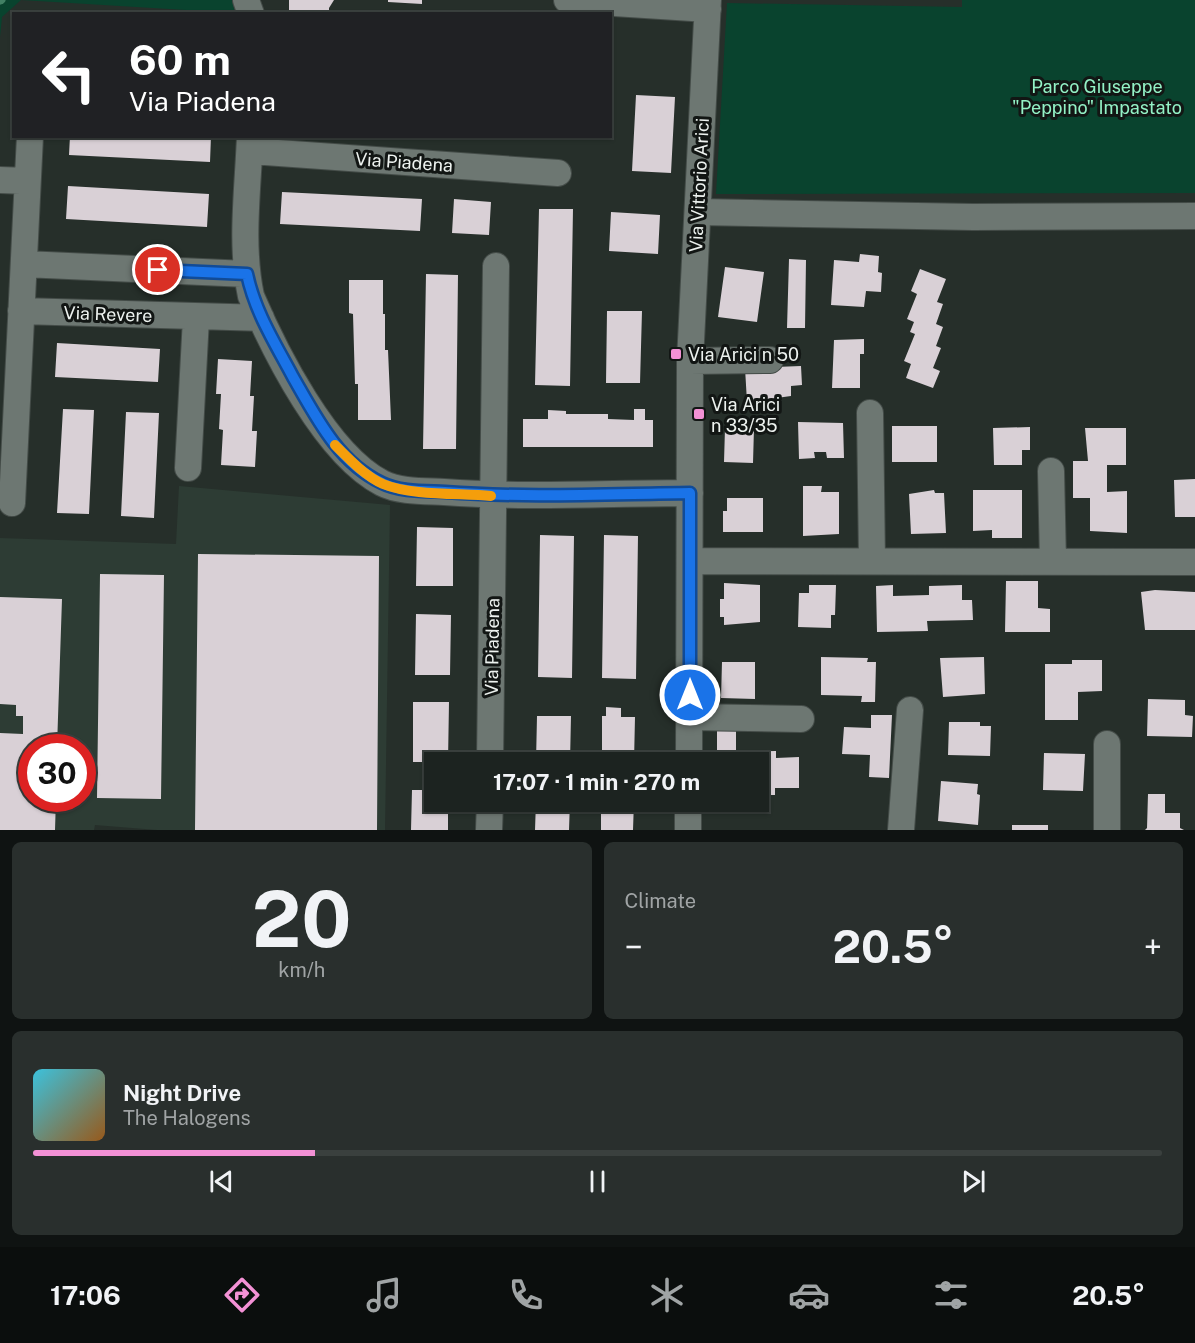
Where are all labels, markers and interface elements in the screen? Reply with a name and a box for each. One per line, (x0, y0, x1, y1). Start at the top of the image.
text: 60 m (129, 35, 231, 84)
icon: left (30, 36, 108, 114)
park label: Parco Giuseppe "Peppino" Impastato (1012, 76, 1182, 118)
text: Via Piadena (129, 85, 276, 117)
street label: Via Vittorio Arici (685, 117, 713, 253)
street label: Via Piadena (354, 148, 454, 176)
pin (132, 244, 183, 295)
icon: arrive (141, 253, 174, 286)
street label: Via Revere (63, 302, 153, 326)
place label: Via Arici n 50 (688, 344, 799, 365)
marker: Via Arici n 50 (669, 347, 683, 361)
place label: Via Arici n 33/35 (711, 394, 780, 436)
marker: Via Arici n 33/35 (692, 407, 706, 421)
street label: Via Piadena (481, 598, 503, 696)
position arrow (658, 663, 722, 727)
speed limit sign: 30 (18, 734, 96, 812)
text: 17:07 · 1 min · 270 m (493, 769, 700, 795)
text: 20 (252, 873, 352, 965)
text: Climate (625, 889, 696, 913)
text: 20.5° (833, 920, 954, 973)
text: − (625, 928, 643, 966)
text: + (1144, 928, 1162, 966)
text: km/h (278, 958, 325, 982)
text: Night Drive (123, 1080, 241, 1106)
text: The Halogens (123, 1106, 251, 1130)
icon: previous (205, 1165, 238, 1198)
icon: pause (581, 1165, 614, 1198)
icon: next (957, 1165, 990, 1198)
icon: directions (221, 1274, 263, 1316)
icon: music (363, 1274, 405, 1316)
icon: phone (505, 1274, 547, 1316)
icon: climate (646, 1274, 688, 1316)
icon: car (788, 1274, 830, 1316)
icon: filters (930, 1274, 972, 1316)
text: 17:06 (50, 1279, 121, 1311)
text: 20.5° (1072, 1279, 1145, 1311)

